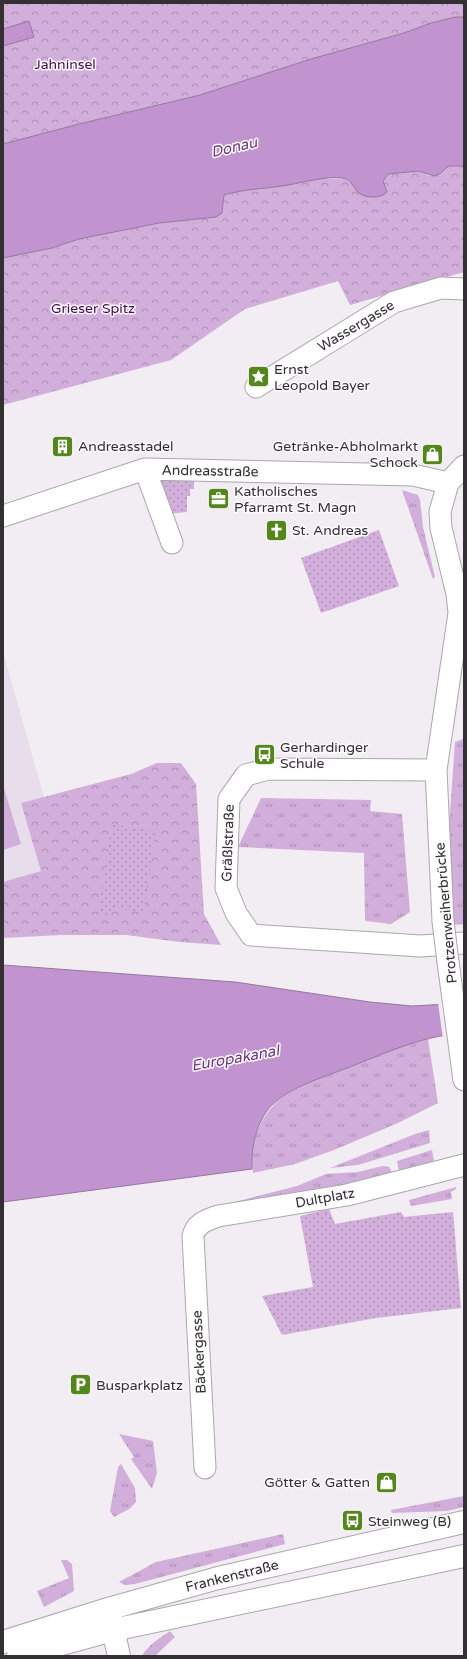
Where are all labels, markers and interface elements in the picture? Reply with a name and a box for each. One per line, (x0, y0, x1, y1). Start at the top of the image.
park label: Jahninsel (34, 56, 96, 73)
water label: Donau (209, 133, 260, 161)
street label: Wassergasse (315, 297, 397, 355)
park label: Grieser Spitz (51, 300, 135, 317)
place label: Ernst Leopold Bayer (274, 361, 371, 394)
place icon: Ernst Leopold Bayer (245, 364, 271, 390)
building icon: Andreasstadel (49, 433, 75, 459)
place label: Andreasstadel (78, 438, 174, 455)
place label: Getränke-Abholmarkt Schock (273, 438, 419, 471)
shop icon: Getränke-Abholmarkt Schock (420, 441, 446, 467)
street label: Andreasstraße (161, 462, 259, 480)
place label: Katholisches Pfarramt St. Magn (234, 483, 356, 516)
office icon: Katholisches Pfarramt St. Magn (206, 486, 232, 512)
church icon: St. Andreas (264, 517, 290, 543)
place label: St. Andreas (292, 522, 369, 539)
place label: Gerhardinger Schule (280, 739, 369, 772)
bus stop icon: Gerhardinger Schule (252, 742, 278, 768)
street label: Gräßlstraße (218, 804, 238, 882)
street label: Protzenweiherbrücke (431, 842, 461, 984)
water label: Europakanal (190, 1041, 283, 1075)
street label: Dultplatz (294, 1184, 356, 1212)
street label: Bäckergasse (188, 1310, 210, 1394)
parking icon: Busparkplatz (67, 1372, 93, 1398)
place label: Busparkplatz (96, 1377, 183, 1394)
shop icon: Götter & Gatten (373, 1469, 399, 1495)
place label: Götter & Gatten (264, 1474, 370, 1491)
bus stop icon: Steinweg (B) (339, 1508, 365, 1534)
place label: Steinweg (B) (368, 1513, 451, 1530)
street label: Frankenstraße (184, 1556, 280, 1596)

